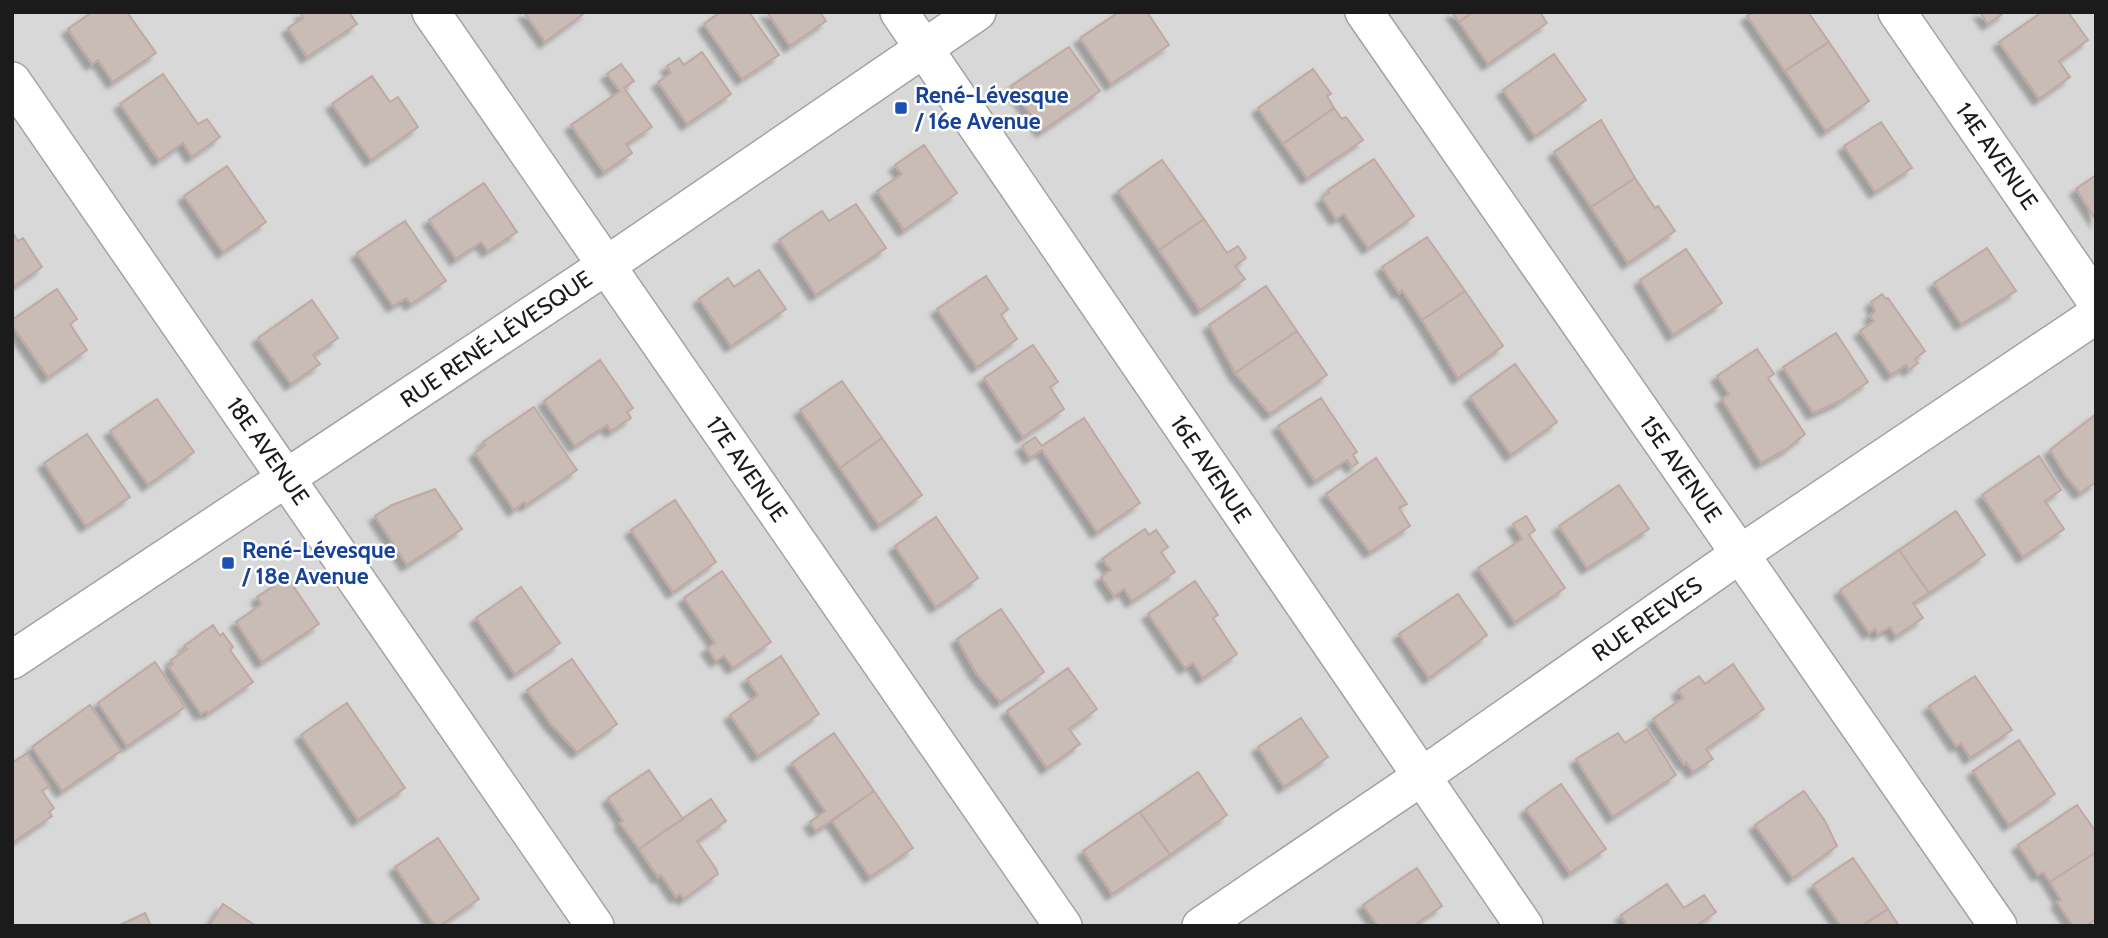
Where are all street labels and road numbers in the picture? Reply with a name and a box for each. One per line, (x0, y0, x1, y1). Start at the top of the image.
street label: 14E AVENUE (1950, 97, 2044, 215)
street label: RUE RENÉ-LÉVESQUE (394, 264, 597, 414)
street label: 18E AVENUE (221, 392, 315, 510)
street label: 16E AVENUE (1165, 410, 1257, 528)
street label: 15E AVENUE (1634, 410, 1728, 528)
street label: 17E AVENUE (700, 411, 794, 527)
street label: RUE REEVES (1587, 571, 1707, 667)

